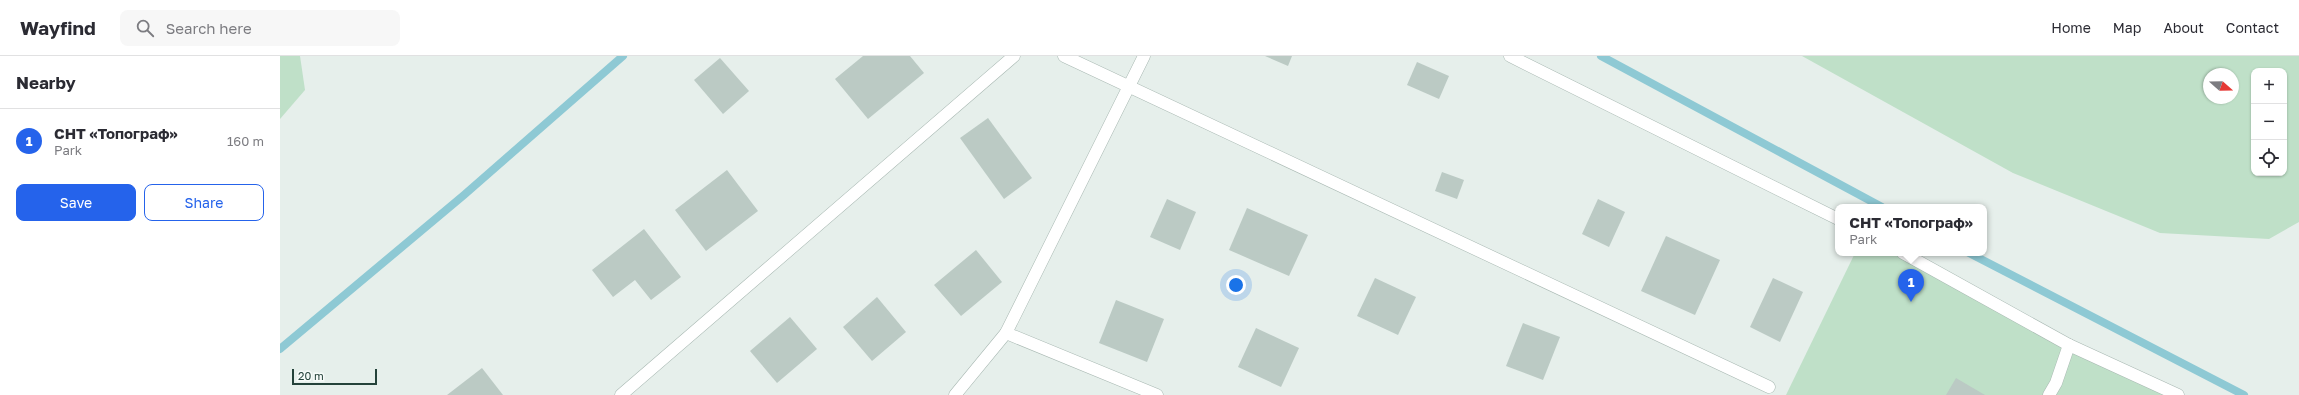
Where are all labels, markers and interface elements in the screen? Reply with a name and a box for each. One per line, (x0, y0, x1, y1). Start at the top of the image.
search box (120, 10, 400, 46)
text: Wayfind (20, 16, 96, 39)
icon: search (134, 17, 156, 39)
text: Search here (166, 19, 252, 37)
text: Home (2051, 19, 2091, 36)
text: Map (2113, 19, 2141, 36)
text: About (2163, 19, 2204, 36)
text: Contact (2226, 19, 2279, 36)
north arrow (2203, 68, 2239, 104)
map controls (2251, 68, 2287, 176)
button: + (2251, 68, 2287, 104)
text: Nearby (16, 72, 76, 93)
button: − (2251, 104, 2287, 140)
text: СНТ «Топограф» (54, 124, 178, 142)
text: 1 (26, 133, 32, 149)
text: 160 m (227, 133, 264, 149)
button: locate (2251, 140, 2287, 176)
text: Park (54, 142, 82, 158)
button: Save (16, 184, 136, 221)
button: Share (144, 184, 264, 221)
popup (1835, 204, 1987, 256)
text: СНТ «Топограф» (1849, 213, 1973, 231)
text: Park (1849, 231, 1877, 247)
pin: 1 (1898, 269, 1924, 302)
your location (1226, 275, 1246, 295)
scale bar (292, 367, 377, 386)
text: 20 m (298, 369, 324, 382)

